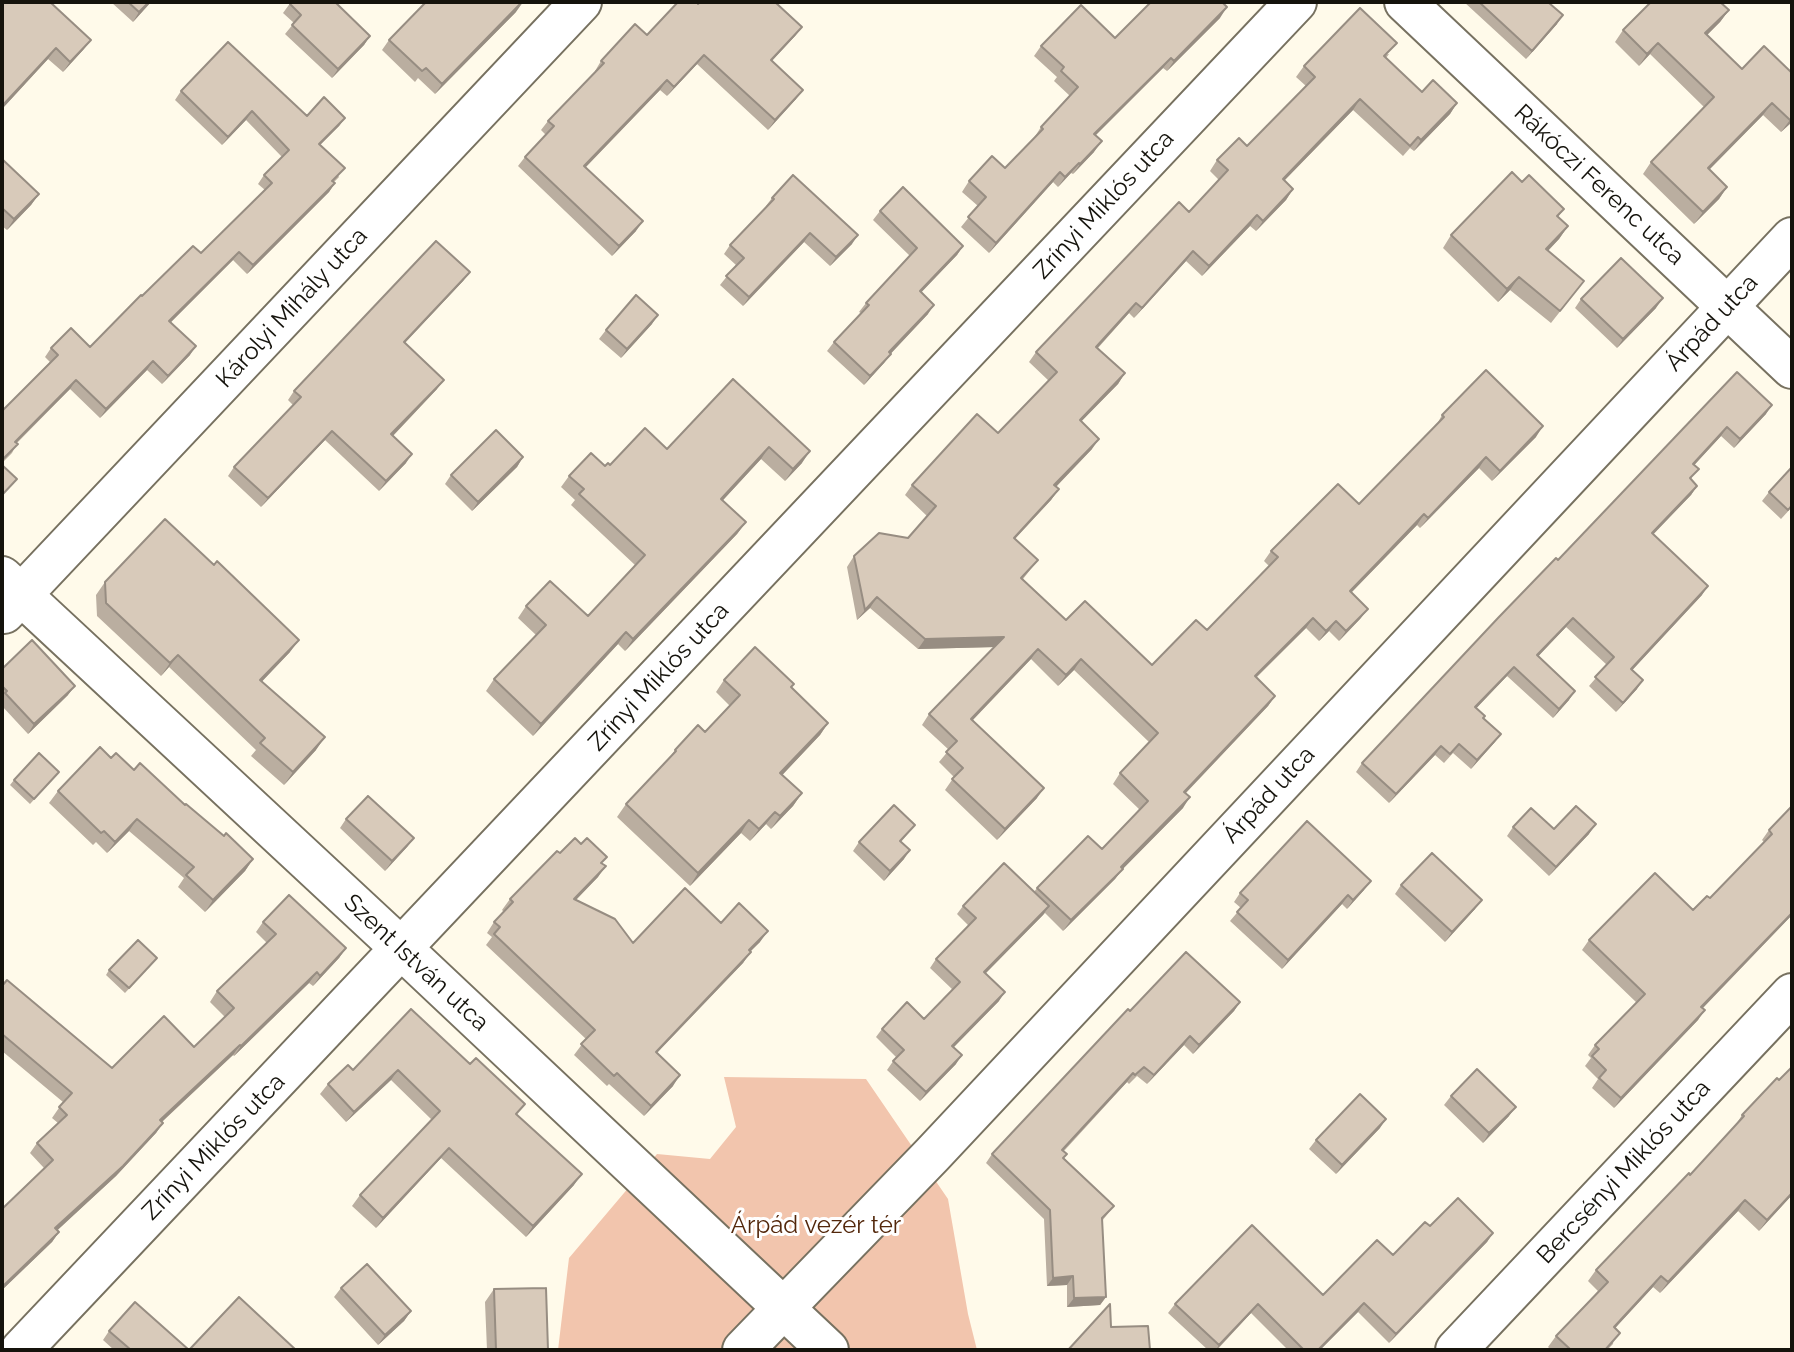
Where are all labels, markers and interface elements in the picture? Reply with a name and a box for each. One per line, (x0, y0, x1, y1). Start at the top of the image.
street label: Rákóczi Ferenc utca (1508, 99, 1690, 271)
street label: Zrínyi Miklós utca (1028, 125, 1180, 285)
street label: Károlyi Mihály utca (210, 222, 374, 394)
street label: Árpád utca (1660, 269, 1764, 377)
street label: Zrínyi Miklós utca (583, 597, 735, 757)
street label: Árpád utca (1217, 741, 1321, 849)
street label: Szent István utca (338, 888, 494, 1038)
street label: Zrínyi Miklós utca (137, 1068, 291, 1226)
street label: Bercsényi Miklós utca (1531, 1074, 1717, 1270)
park label: Árpád vezér tér (731, 1212, 901, 1240)

